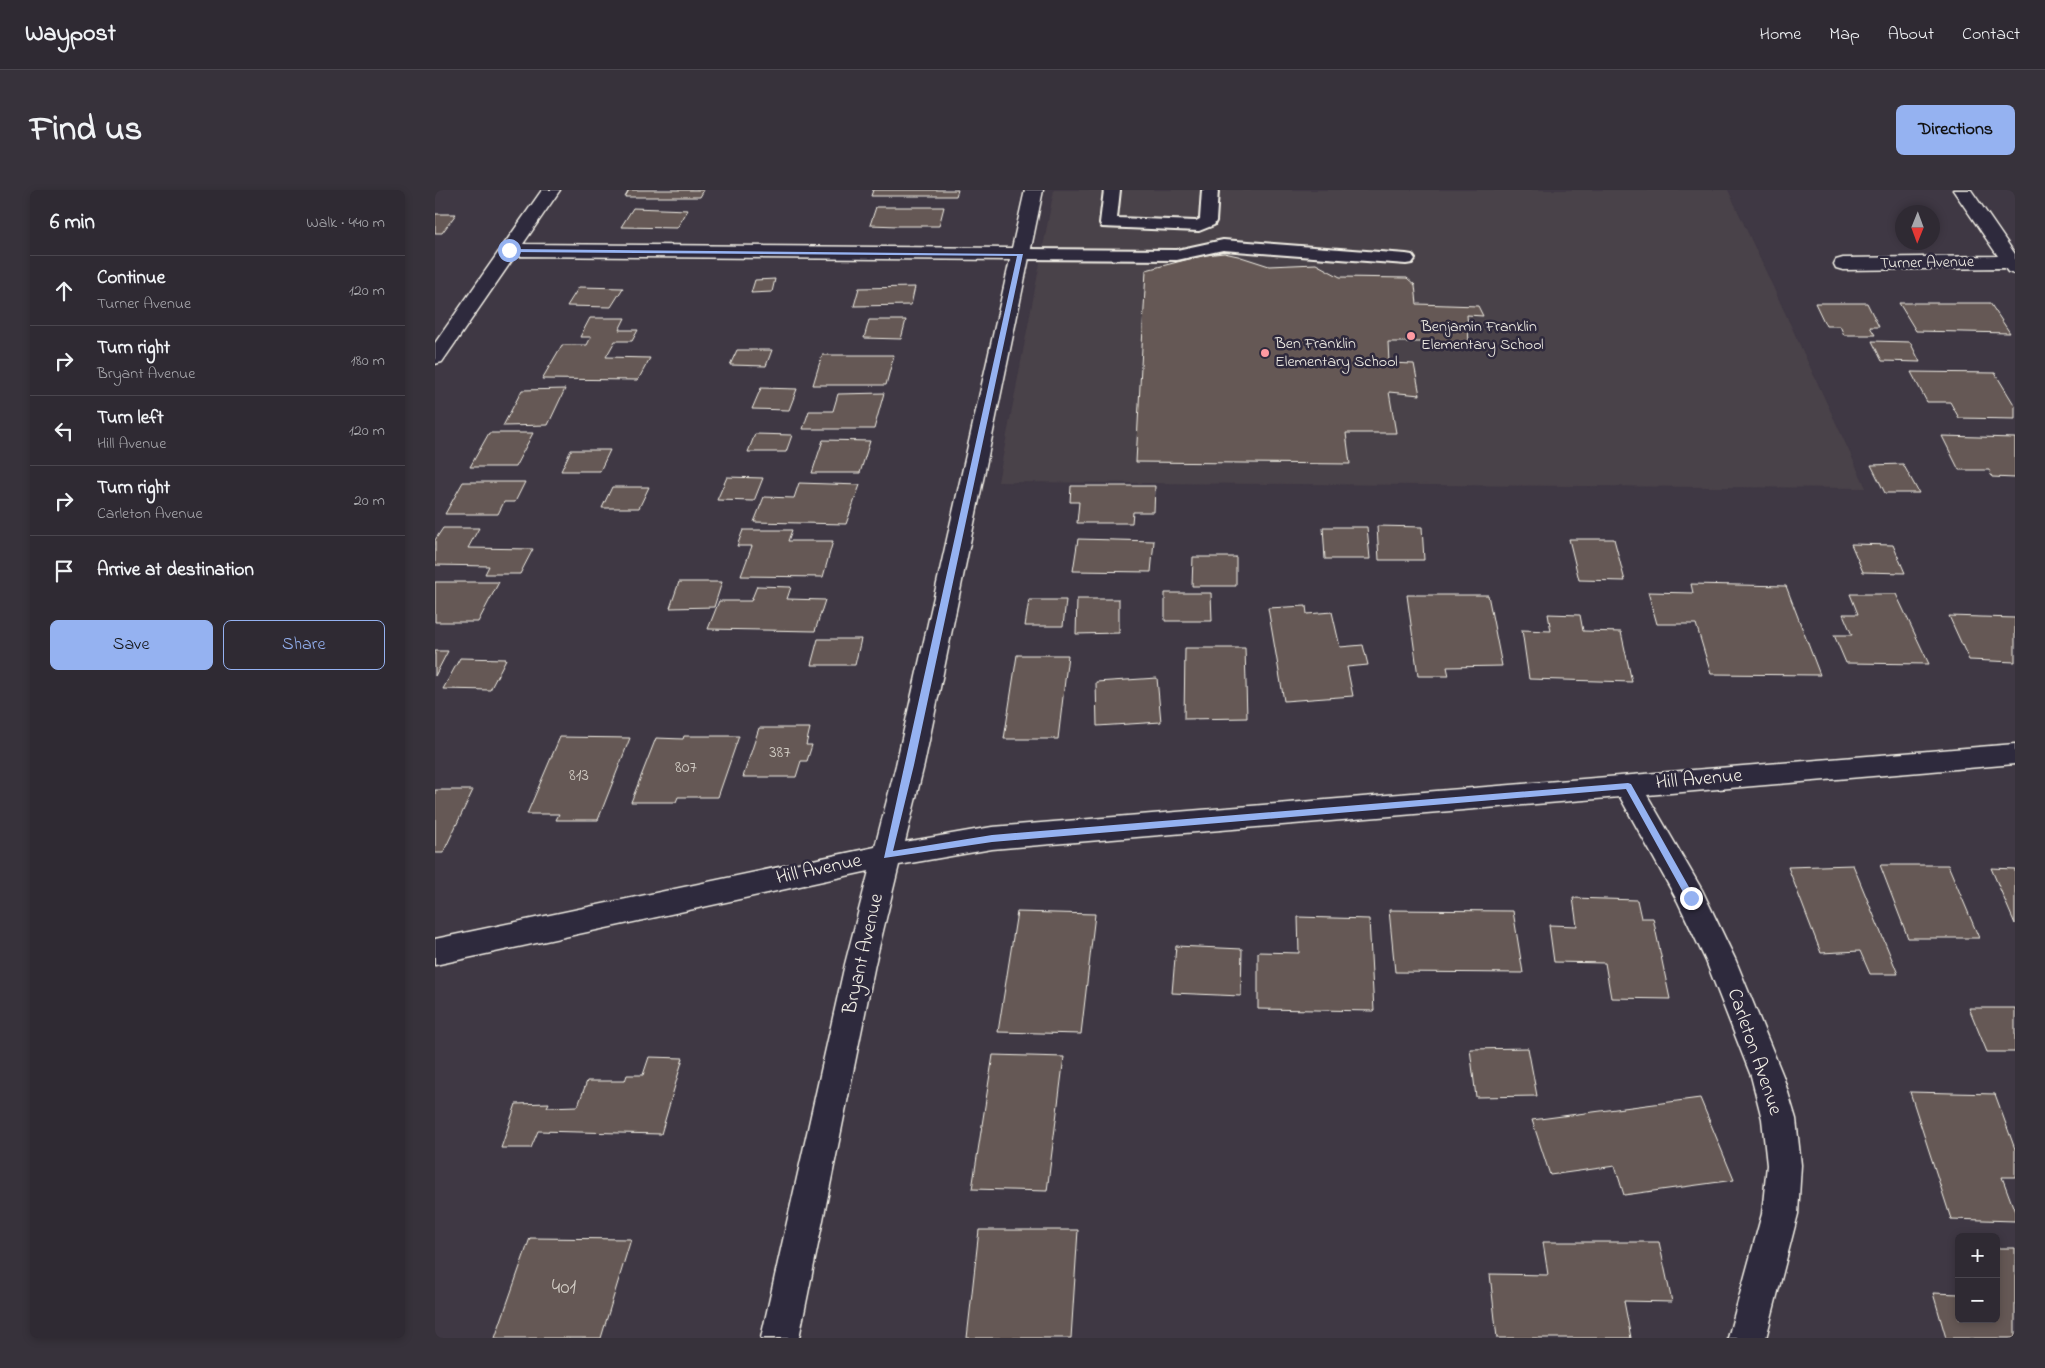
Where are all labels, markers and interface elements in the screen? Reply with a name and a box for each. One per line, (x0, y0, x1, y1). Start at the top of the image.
text: Waypost (25, 17, 116, 52)
text: Home (1760, 22, 1801, 48)
text: Map (1829, 22, 1860, 48)
text: About (1888, 22, 1934, 48)
text: Contact (1962, 22, 2020, 48)
text: Find us (30, 105, 142, 156)
button: Directions (1896, 105, 2015, 155)
north arrow (1895, 205, 1940, 250)
text: 6 min (50, 208, 95, 238)
text: Walk · 440 m (306, 211, 385, 235)
route start (498, 239, 521, 262)
street label: Turner Avenue (1880, 250, 1975, 276)
text: Continue (97, 265, 165, 292)
icon: ahead (50, 277, 78, 305)
text: 120 m (349, 279, 385, 303)
text: Turner Avenue (97, 292, 191, 316)
place label: Benjamin Franklin Elementary School (1420, 315, 1544, 357)
marker: Benjamin Franklin Elementary School (1405, 330, 1417, 342)
place label: Ben Franklin Elementary School (1274, 332, 1398, 374)
text: Turn right (97, 335, 170, 362)
icon: right (50, 347, 78, 375)
marker: Ben Franklin Elementary School (1259, 347, 1271, 359)
text: 180 m (351, 349, 385, 373)
text: Bryant Avenue (97, 362, 195, 386)
text: Turn left (97, 405, 164, 432)
icon: left (50, 417, 78, 445)
text: 120 m (349, 419, 385, 443)
text: Hill Avenue (97, 432, 166, 456)
text: Turn right (97, 475, 170, 502)
icon: right (50, 487, 78, 515)
text: 20 m (354, 489, 385, 513)
text: Carleton Avenue (97, 502, 203, 526)
icon: arrive (50, 557, 78, 585)
text: Arrive at destination (97, 557, 254, 584)
button: Save (50, 620, 213, 670)
button: Share (223, 620, 385, 670)
house number: 387 (769, 740, 791, 766)
house number: 807 (675, 755, 698, 781)
street label: Hill Avenue (1655, 762, 1744, 798)
house number: 813 (569, 763, 589, 789)
street label: Hill Avenue (774, 847, 864, 893)
route end (1680, 887, 1703, 910)
street label: Bryant Avenue (836, 891, 892, 1018)
street label: Carleton Avenue (1719, 985, 1789, 1119)
map controls (1955, 1233, 2000, 1323)
button: + (1955, 1233, 2000, 1278)
house number: 401 (552, 1273, 577, 1303)
button: − (1955, 1278, 2000, 1323)

